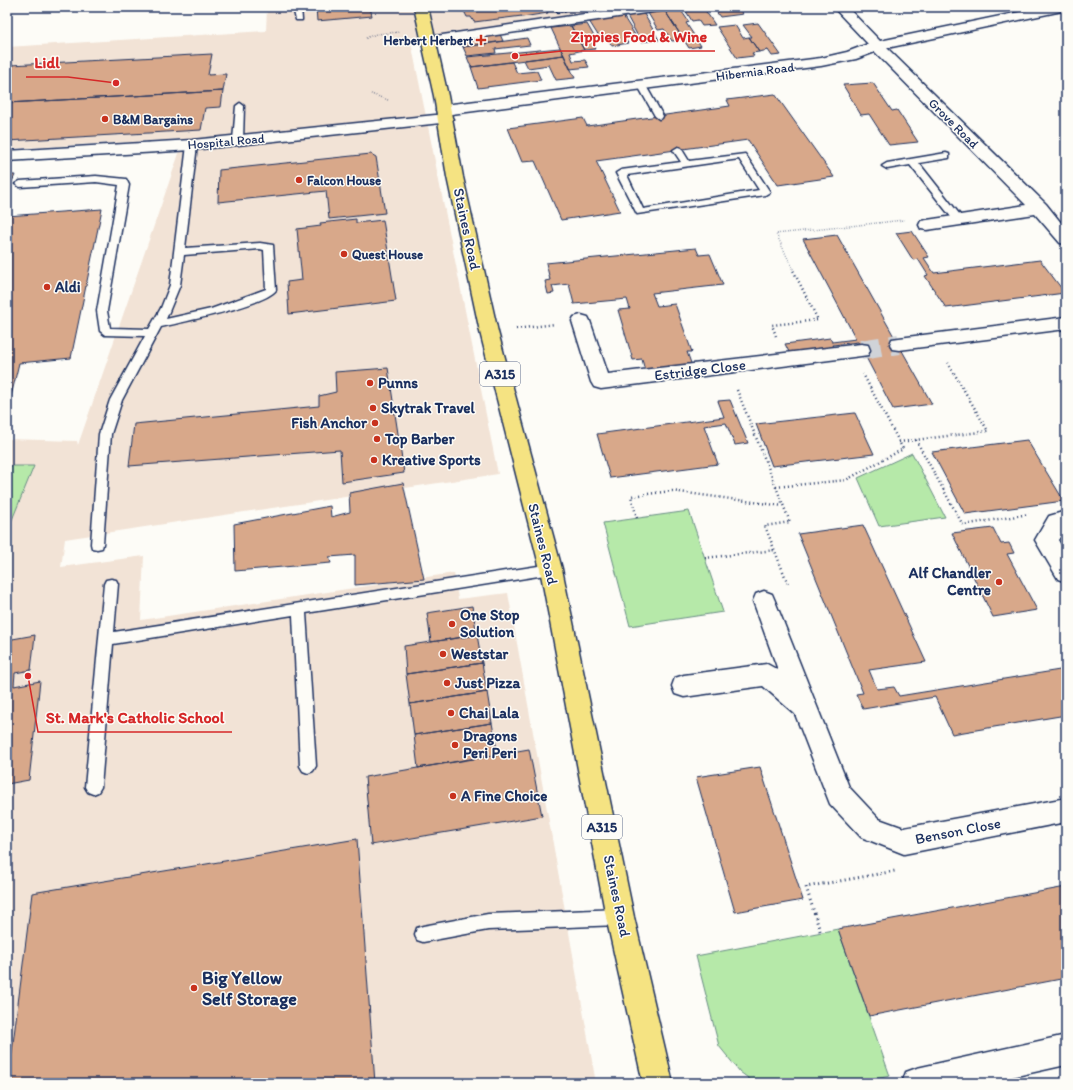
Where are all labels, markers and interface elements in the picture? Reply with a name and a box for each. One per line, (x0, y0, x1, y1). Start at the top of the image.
callout: Zippies Food & Wine (562, 23, 715, 51)
text: Zippies Food & Wine (571, 27, 708, 47)
place label: Herbert Herbert (384, 33, 473, 48)
marker: Herbert Herbert (476, 35, 486, 45)
callout: Lidl (26, 49, 68, 77)
text: Lidl (34, 53, 60, 72)
street label: Hibernia Road (715, 59, 795, 84)
street label: Grove Road (926, 95, 982, 151)
place label: B&M Bargains (113, 112, 193, 128)
marker: B&M Bargains (100, 114, 110, 124)
street label: Hospital Road (187, 131, 265, 152)
place label: Falcon House (307, 173, 381, 188)
marker: Falcon House (294, 175, 304, 185)
street label: Staines Road (450, 186, 485, 272)
place label: Quest House (352, 247, 423, 262)
marker: Quest House (339, 249, 349, 259)
place label: Aldi (54, 278, 81, 296)
marker: Aldi (42, 282, 52, 292)
street label: Estridge Close (653, 355, 747, 385)
road number: A315 (480, 362, 520, 386)
place label: Punns (378, 374, 418, 392)
marker: Punns (365, 378, 375, 388)
place label: Skytrak Travel (381, 399, 476, 418)
marker: Skytrak Travel (368, 403, 378, 413)
place label: Fish Anchor (291, 414, 368, 432)
marker: Fish Anchor (370, 418, 380, 428)
place label: Top Barber (384, 430, 456, 449)
marker: Top Barber (372, 434, 382, 444)
place label: Kreative Sports (382, 451, 481, 470)
marker: Kreative Sports (369, 455, 379, 465)
street label: Staines Road (524, 501, 562, 587)
place label: Alf Chandler Centre (908, 564, 992, 599)
marker: Alf Chandler Centre (994, 577, 1004, 587)
place label: One Stop Solution (460, 606, 520, 641)
marker: One Stop Solution (447, 619, 457, 629)
place label: Weststar (451, 645, 509, 663)
marker: Weststar (438, 649, 448, 659)
place label: Just Pizza (454, 674, 520, 692)
marker: Just Pizza (442, 678, 452, 688)
callout: St. Mark's Catholic School (38, 704, 232, 732)
place label: Chai Lala (459, 704, 519, 722)
text: St. Mark's Catholic School (46, 708, 225, 727)
marker: Chai Lala (446, 708, 456, 718)
place label: Dragons Peri Peri (463, 727, 517, 762)
marker: Dragons Peri Peri (450, 740, 460, 750)
place label: A Fine Choice (460, 787, 547, 805)
marker: A Fine Choice (448, 791, 458, 801)
street label: Benson Close (914, 814, 1002, 848)
road number: A315 (582, 815, 622, 839)
street label: Staines Road (600, 853, 635, 939)
place label: Big Yellow Self Storage (202, 967, 297, 1010)
marker: Big Yellow Self Storage (189, 983, 199, 993)

